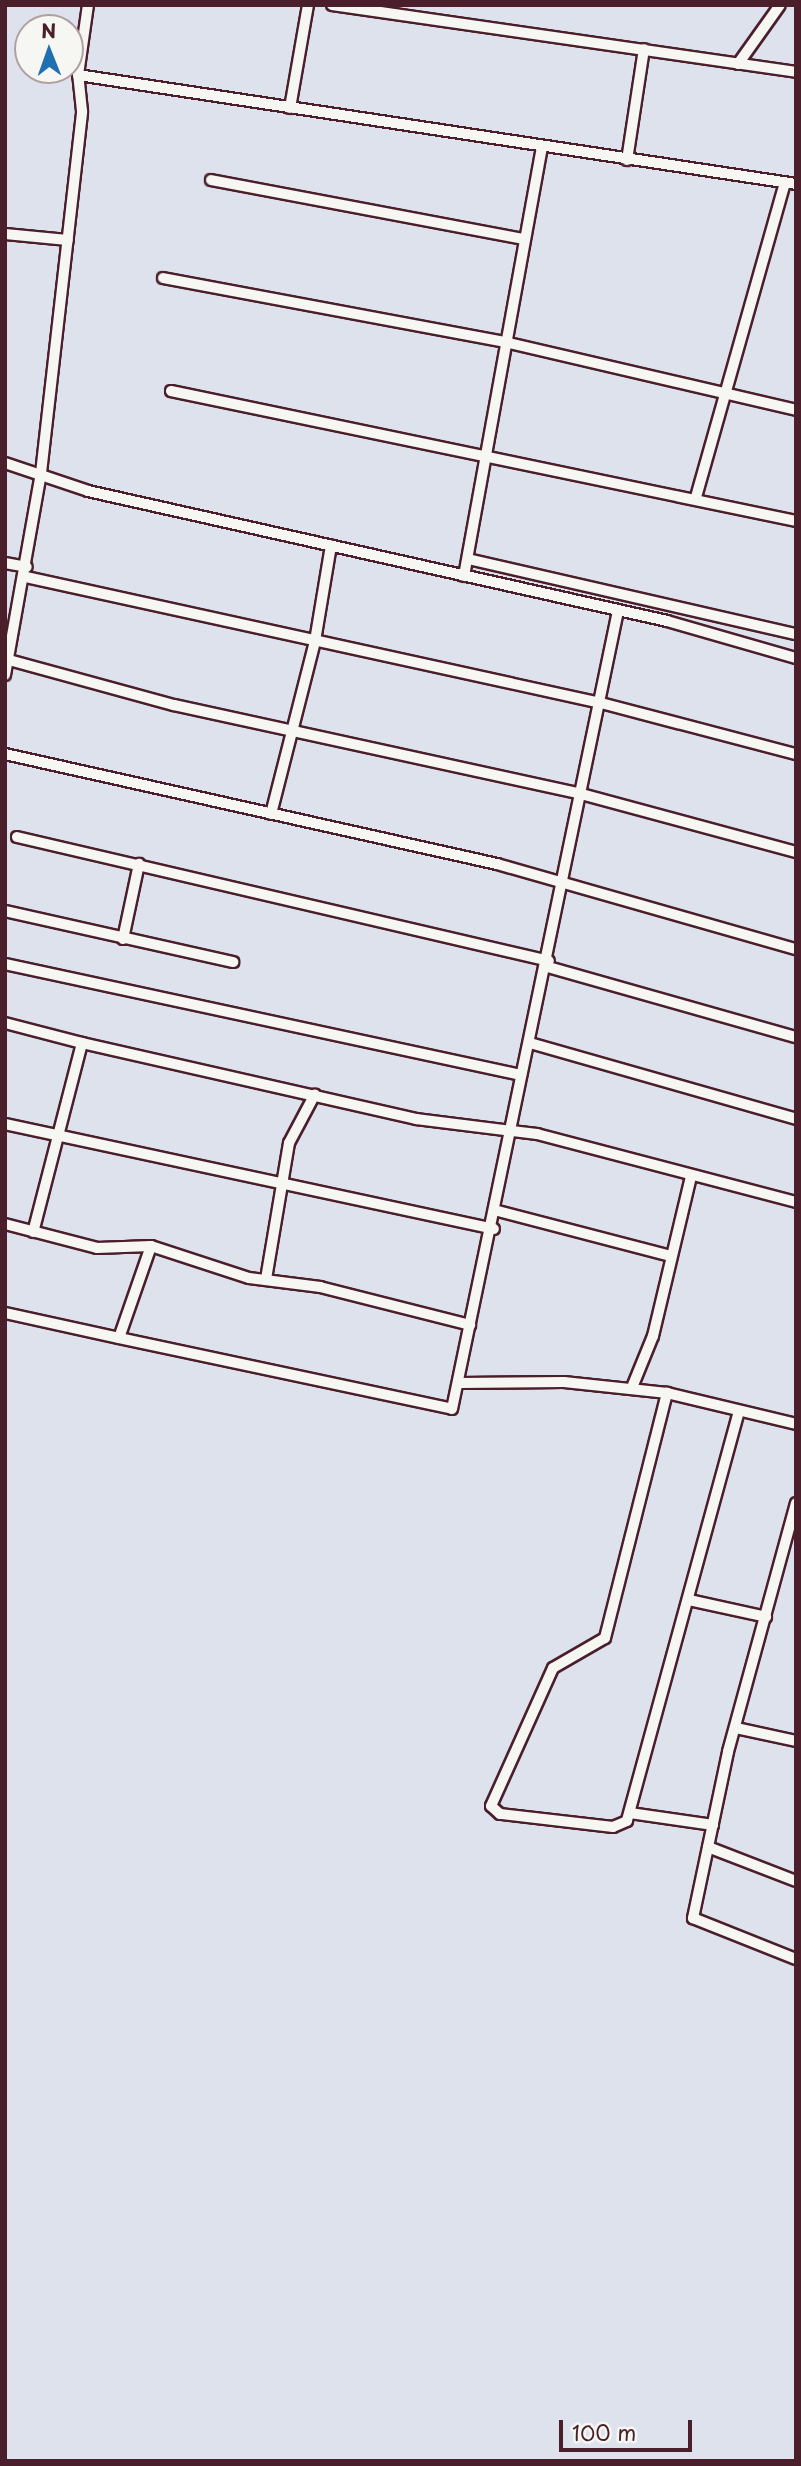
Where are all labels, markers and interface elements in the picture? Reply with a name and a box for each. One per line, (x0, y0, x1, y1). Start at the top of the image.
north arrow (14, 14, 84, 84)
text: N (41, 16, 56, 44)
scale bar (563, 2406, 696, 2450)
text: 100 m (572, 2416, 636, 2448)

